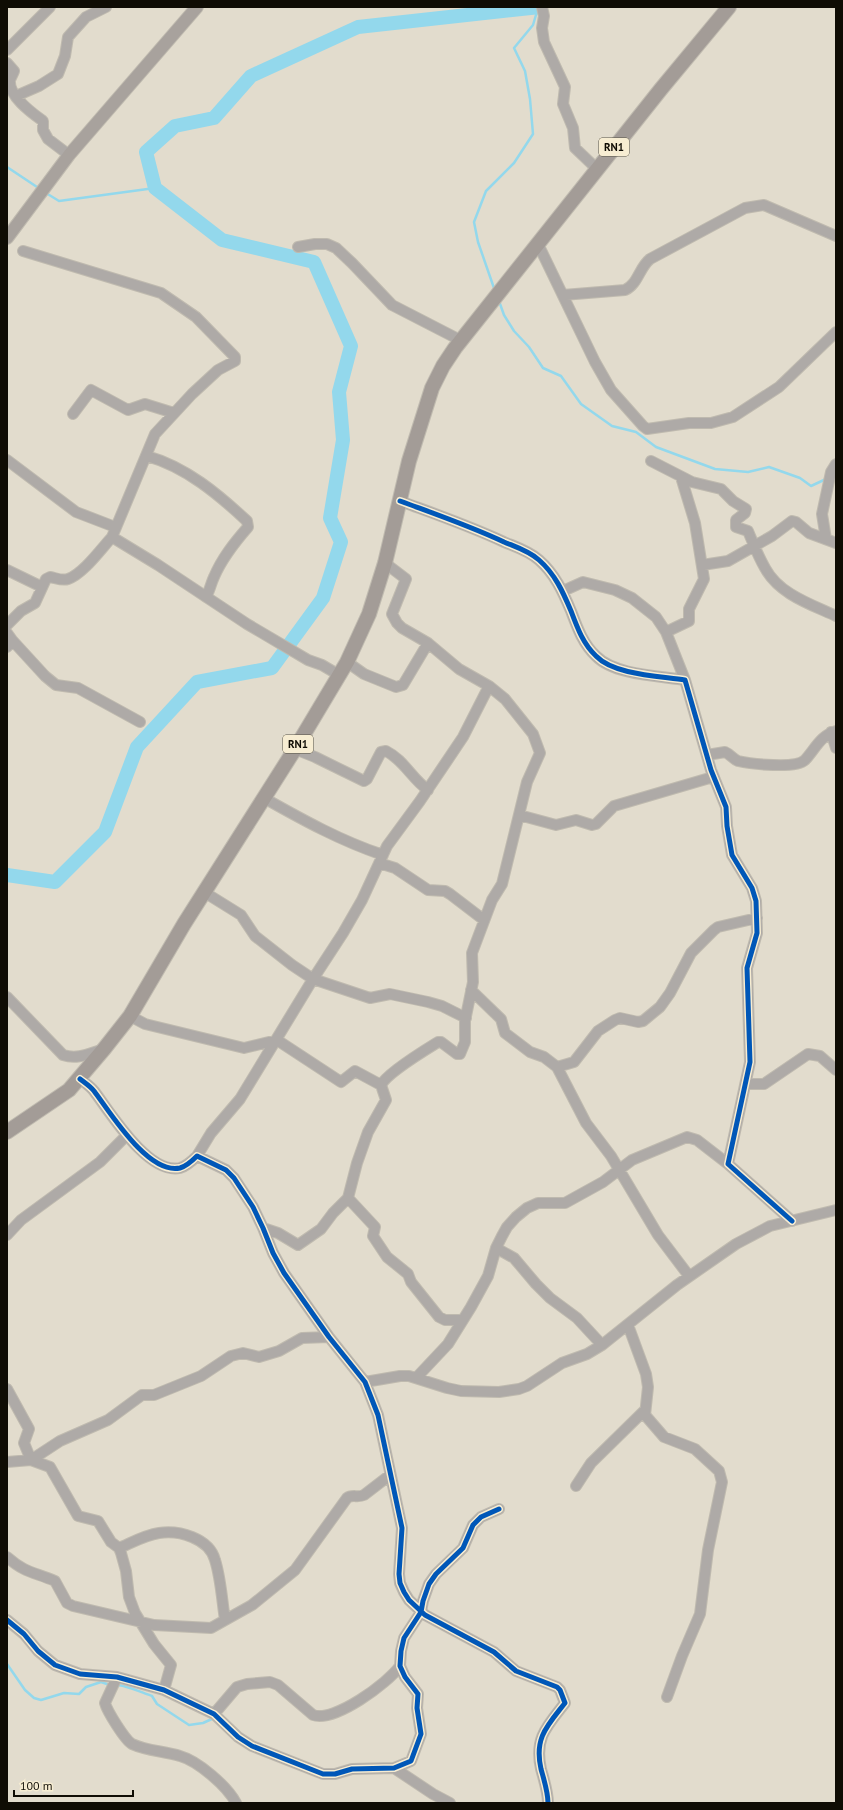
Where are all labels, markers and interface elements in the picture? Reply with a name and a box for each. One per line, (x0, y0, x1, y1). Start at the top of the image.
road number: RN1 (599, 138, 629, 156)
road number: RN1 (283, 735, 313, 753)
scale bar (14, 1772, 133, 1798)
text: 100 m (20, 1778, 53, 1793)

